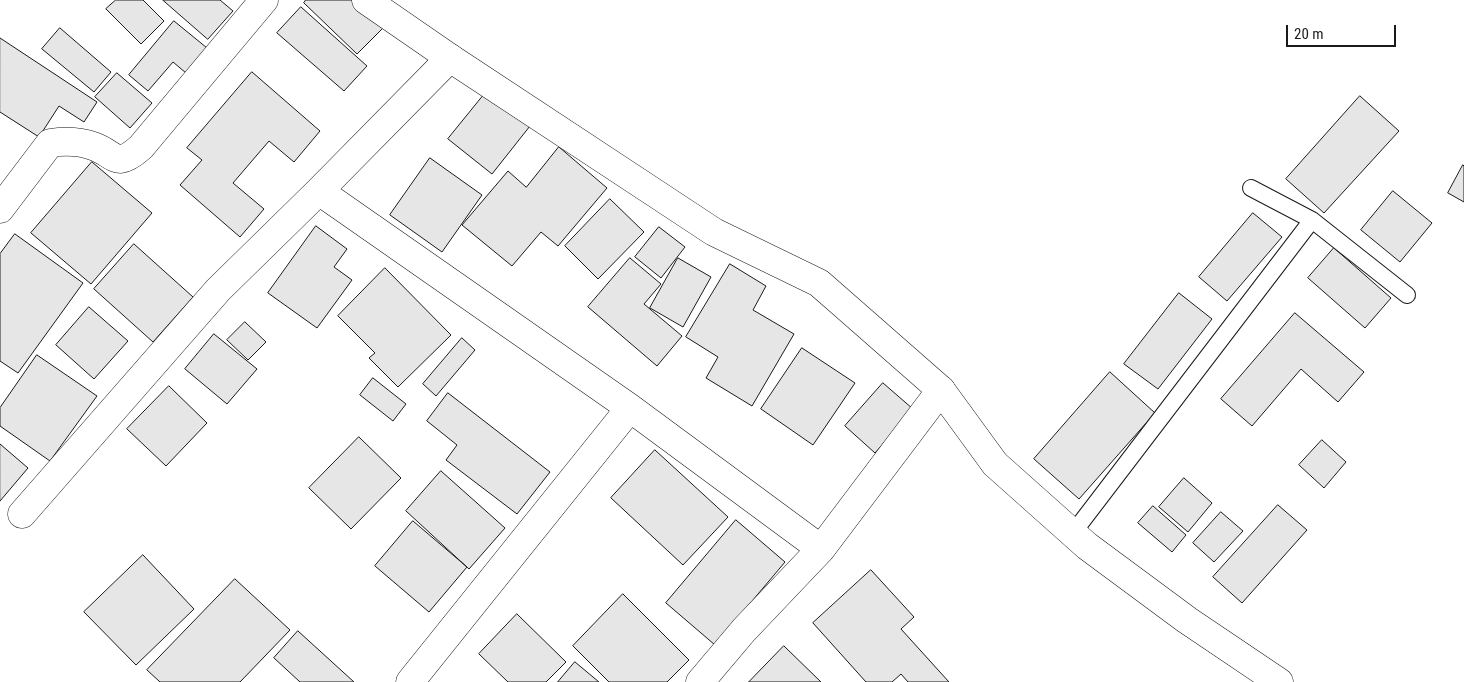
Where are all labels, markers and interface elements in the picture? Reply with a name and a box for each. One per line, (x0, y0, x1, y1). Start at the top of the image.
scale bar (1289, 15, 1399, 47)
text: 20 m (1294, 25, 1324, 43)

